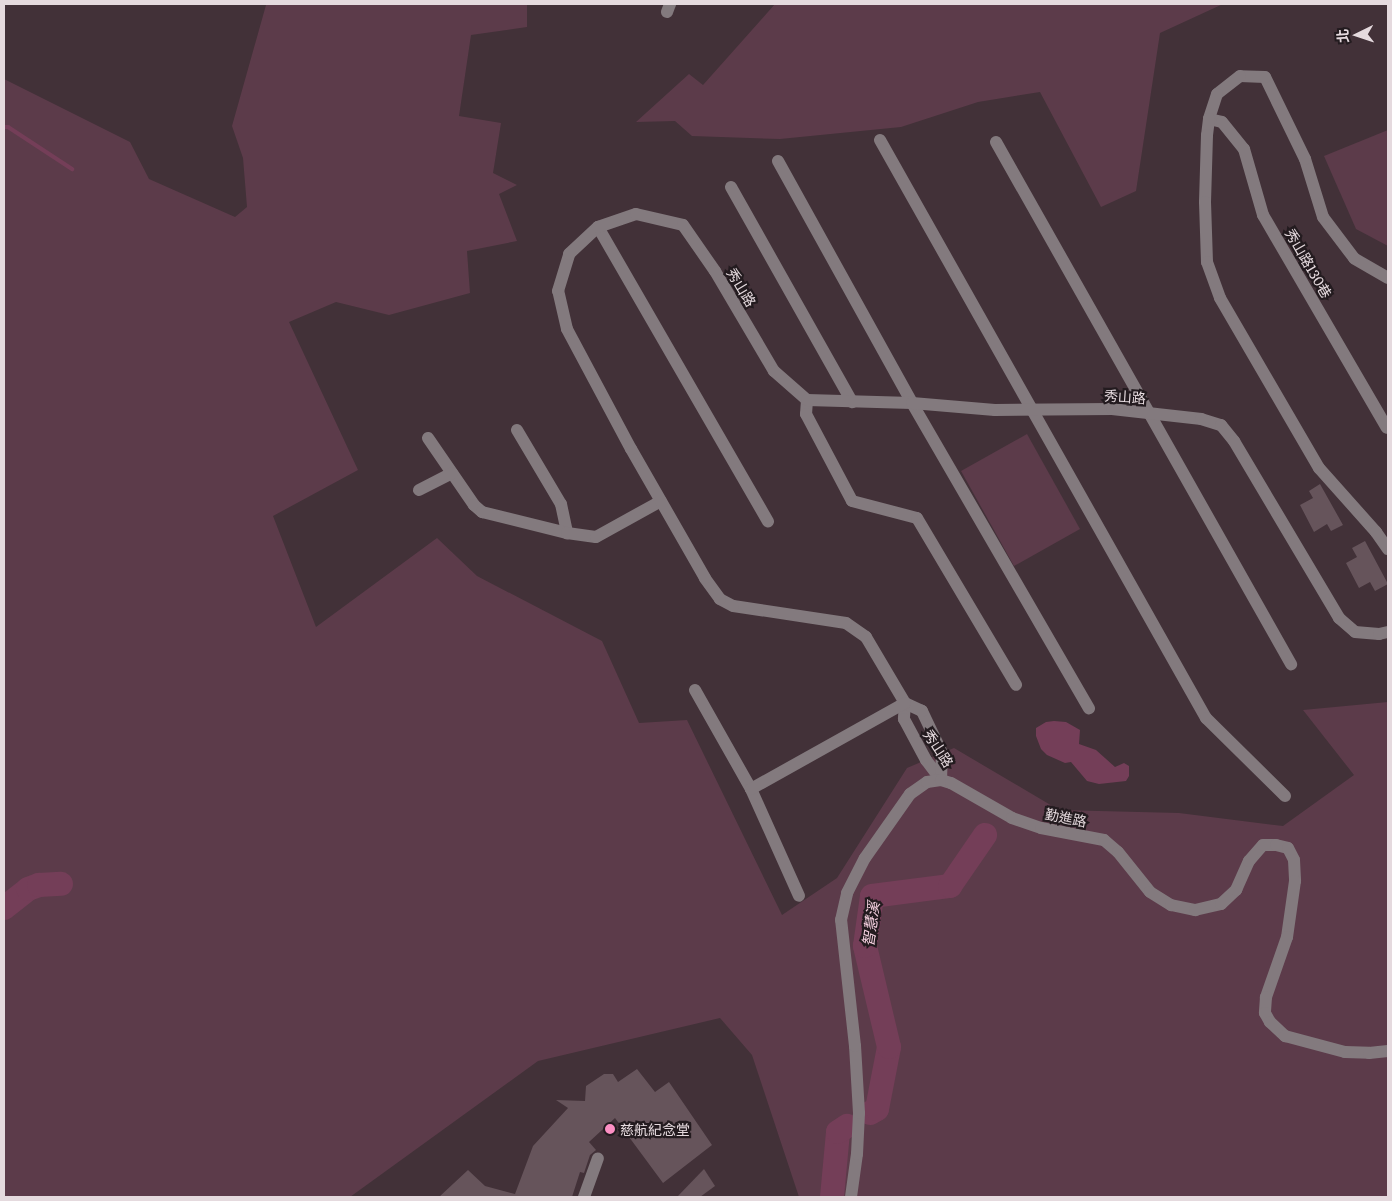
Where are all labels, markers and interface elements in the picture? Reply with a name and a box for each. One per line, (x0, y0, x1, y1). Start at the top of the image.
north arrow (1332, 10, 1382, 60)
text: 北 (1332, 28, 1353, 44)
street label: 秀山路130巷 (1282, 225, 1336, 301)
street label: 秀山路 (724, 265, 760, 309)
street label: 秀山路 (1103, 386, 1147, 406)
street label: 秀山路 (921, 726, 957, 770)
street label: 勤進路 (1044, 805, 1088, 829)
water label: 智慧溪 (858, 900, 882, 948)
place label: 慈航紀念堂 (620, 1121, 690, 1137)
marker: 慈航紀念堂 (604, 1123, 616, 1135)

